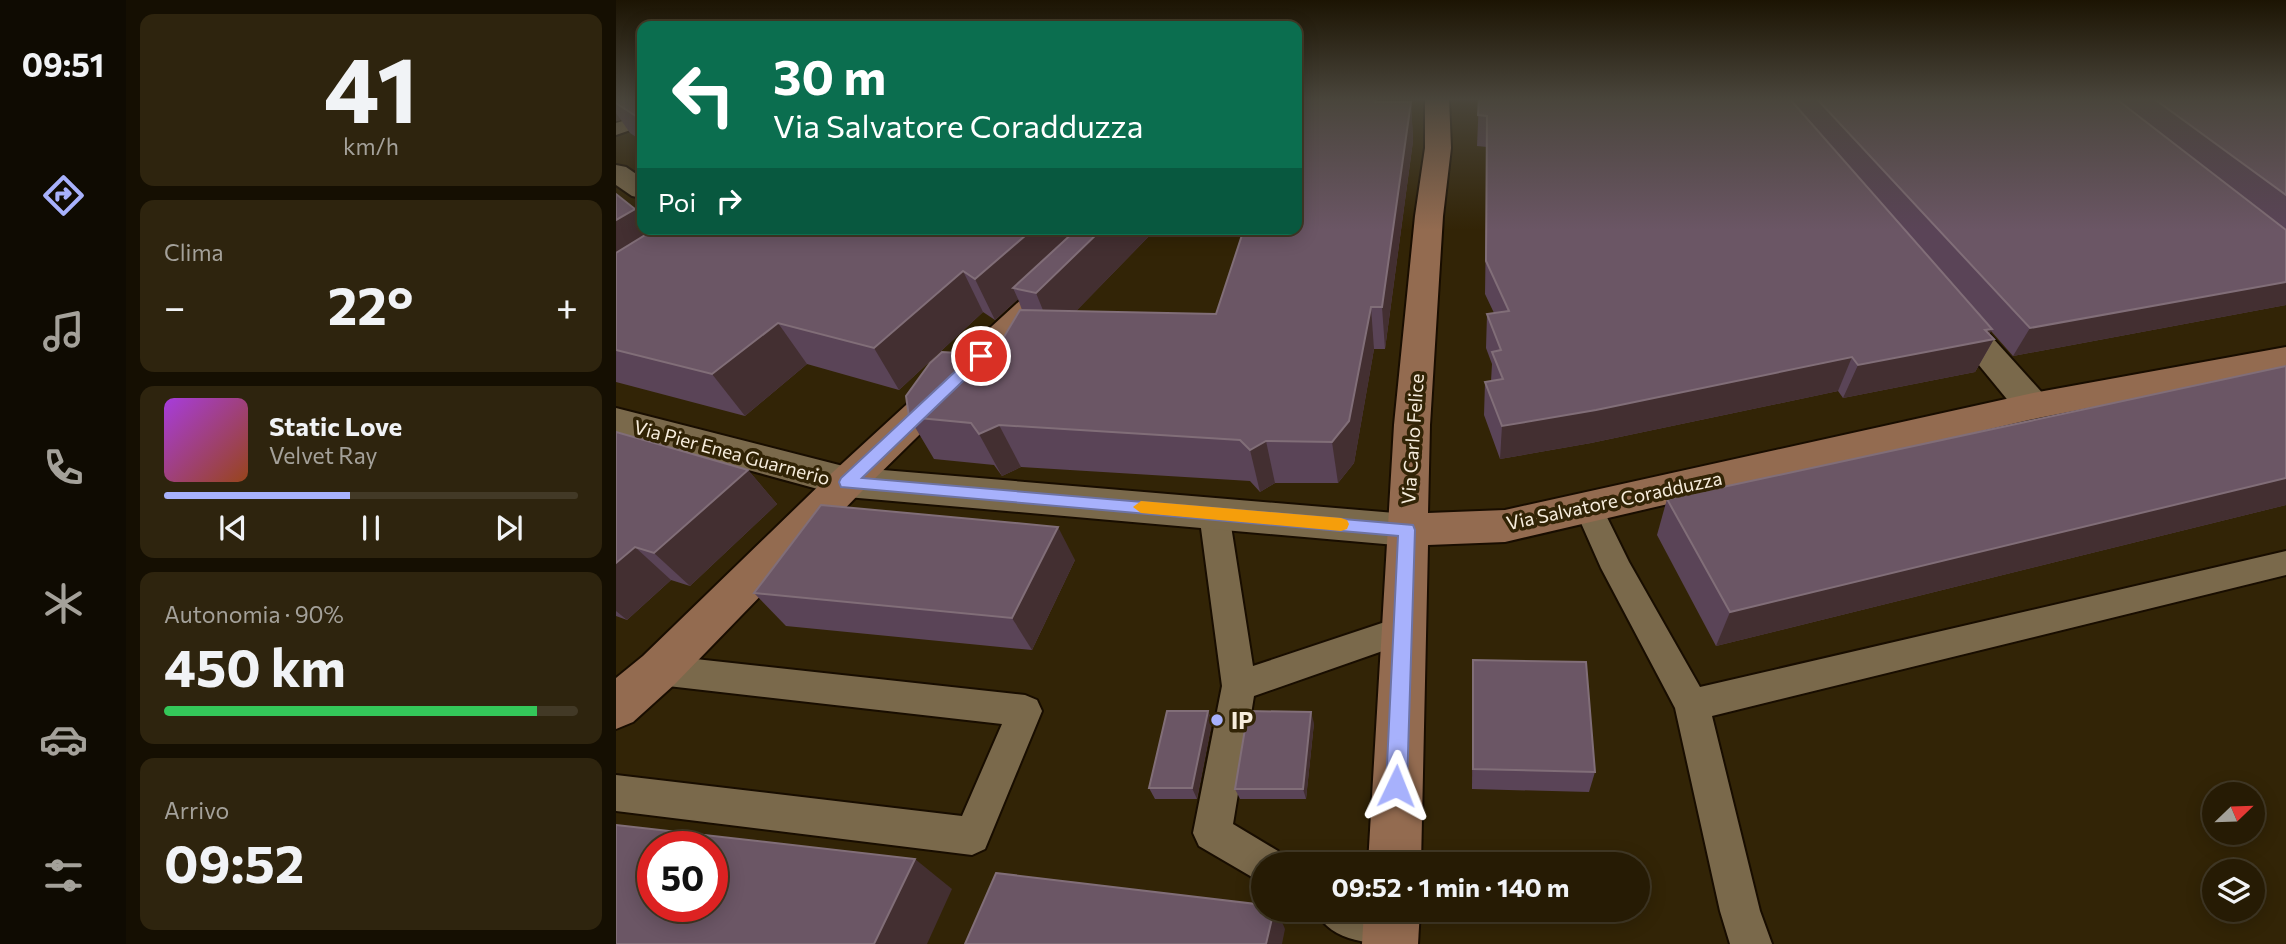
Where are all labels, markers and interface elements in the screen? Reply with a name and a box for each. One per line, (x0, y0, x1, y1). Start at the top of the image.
text: 41 (324, 30, 418, 142)
text: 09:51 (22, 44, 104, 84)
text: 30 m (773, 45, 886, 105)
icon: left (658, 49, 749, 140)
text: Via Salvatore Coradduzza (773, 105, 1143, 145)
text: km/h (343, 132, 399, 160)
icon: directions (39, 171, 88, 220)
icon: right (710, 182, 748, 220)
text: Poi (658, 186, 696, 217)
text: Clima (164, 238, 224, 266)
text: 22° (328, 272, 413, 336)
text: − (164, 282, 186, 329)
text: + (556, 282, 578, 329)
icon: music (39, 307, 88, 356)
pin (951, 326, 1011, 386)
icon: arrive (962, 337, 1000, 375)
street label: Via Carlo Felice (1396, 373, 1428, 505)
text: Static Love (269, 410, 402, 441)
street label: Via Pier Enea Guarnerio (631, 415, 833, 489)
text: Velvet Ray (269, 441, 377, 469)
icon: phone (39, 443, 88, 492)
street label: Via Salvatore Coradduzza (1504, 466, 1724, 534)
icon: previous (214, 509, 252, 547)
icon: pause (352, 509, 390, 547)
icon: next (490, 509, 528, 547)
icon: climate (39, 579, 88, 628)
text: Autonomia · 90% (164, 600, 344, 628)
text: 450 km (164, 634, 346, 698)
place label: IP (1231, 706, 1253, 734)
marker: IP (1209, 712, 1225, 728)
icon: car (39, 715, 88, 764)
position arrow (1359, 749, 1433, 823)
north arrow (2202, 782, 2264, 845)
map controls (2202, 782, 2265, 922)
text: Arrivo (164, 796, 229, 824)
text: 09:52 (164, 830, 304, 894)
speed limit sign: 50 (637, 831, 728, 922)
icon: filters (39, 851, 88, 900)
button: layers (2202, 859, 2265, 922)
text: 09:52 · 1 min · 140 m (1331, 871, 1570, 902)

